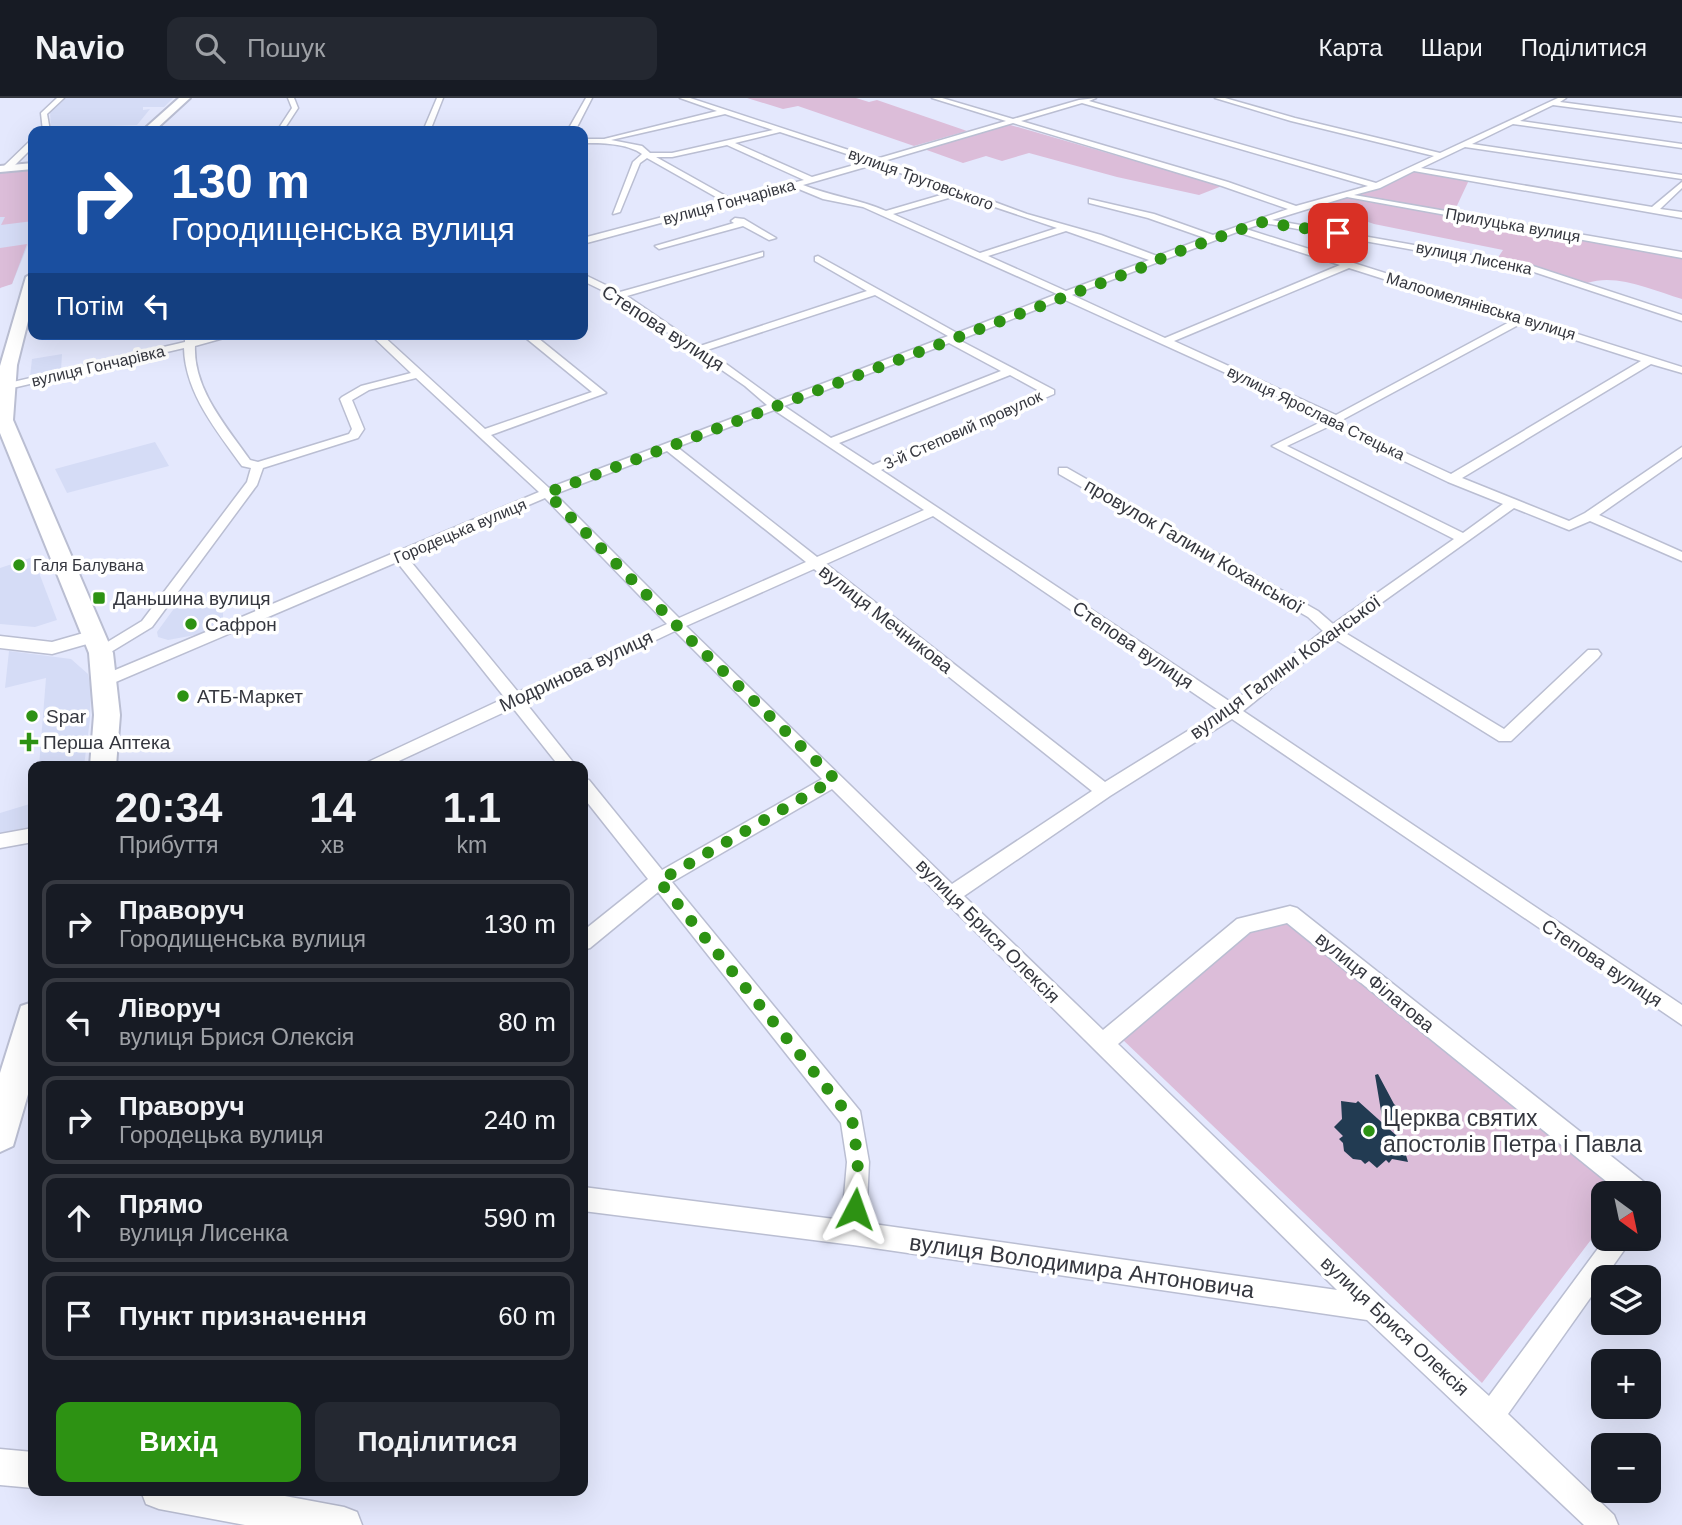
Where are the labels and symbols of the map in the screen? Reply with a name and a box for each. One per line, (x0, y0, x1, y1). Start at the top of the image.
street label: вулиця Трутовського (846, 145, 996, 213)
street label: вулиця Гончарівка (661, 176, 797, 228)
pin (1308, 203, 1368, 263)
street label: Прилуцька вулиця (1444, 205, 1582, 245)
street label: вулиця Лисенка (1415, 238, 1534, 278)
street label: Малоомелянівська вулиця (1384, 269, 1578, 343)
street label: Степова вулиця (598, 281, 728, 375)
street label: вулиця Гончарівка (30, 342, 166, 390)
street label: вулиця Ярослава Стецька (1225, 363, 1407, 463)
street label: 3-й Степовий провулок (881, 387, 1046, 473)
street label: провулок Галини Коханської (1081, 475, 1308, 618)
street label: Городецька вулиця (391, 495, 529, 567)
marker: Галя Балувана (11, 557, 27, 573)
place label: Галя Балувана (33, 557, 144, 574)
street label: вулиця Мечникова (815, 560, 957, 678)
place label: Даньшина вулиця (113, 588, 271, 609)
marker: Даньшина вулиця (91, 590, 107, 606)
street label: вулиця Галини Коханської (1186, 590, 1385, 743)
street label: Степова вулиця (1069, 597, 1197, 693)
place label: Сафрон (205, 614, 277, 635)
marker: Сафрон (183, 616, 199, 632)
street label: Модринова вулиця (496, 626, 656, 716)
place label: АТБ-Маркет (197, 686, 303, 707)
marker: АТБ-Маркет (175, 688, 191, 704)
place label: Spar (46, 706, 87, 727)
marker: Spar (24, 708, 40, 724)
place label: Перша Аптека (43, 732, 171, 753)
marker: Перша Аптека (21, 734, 37, 750)
street label: вулиця Брися Олексія (912, 855, 1064, 1007)
street label: Степова вулиця (1538, 915, 1666, 1011)
street label: вулиця Філатова (1312, 928, 1439, 1036)
place label: Церква святих апостолів Петра і Павла (1383, 1105, 1642, 1157)
marker: Церква святих апостолів Петра і Павла (1361, 1123, 1377, 1139)
position arrow (818, 1172, 892, 1246)
north arrow (1591, 1181, 1661, 1251)
street label: вулиця Володимира Антоновича (908, 1229, 1256, 1303)
street label: вулиця Брися Олексія (1317, 1252, 1473, 1400)

